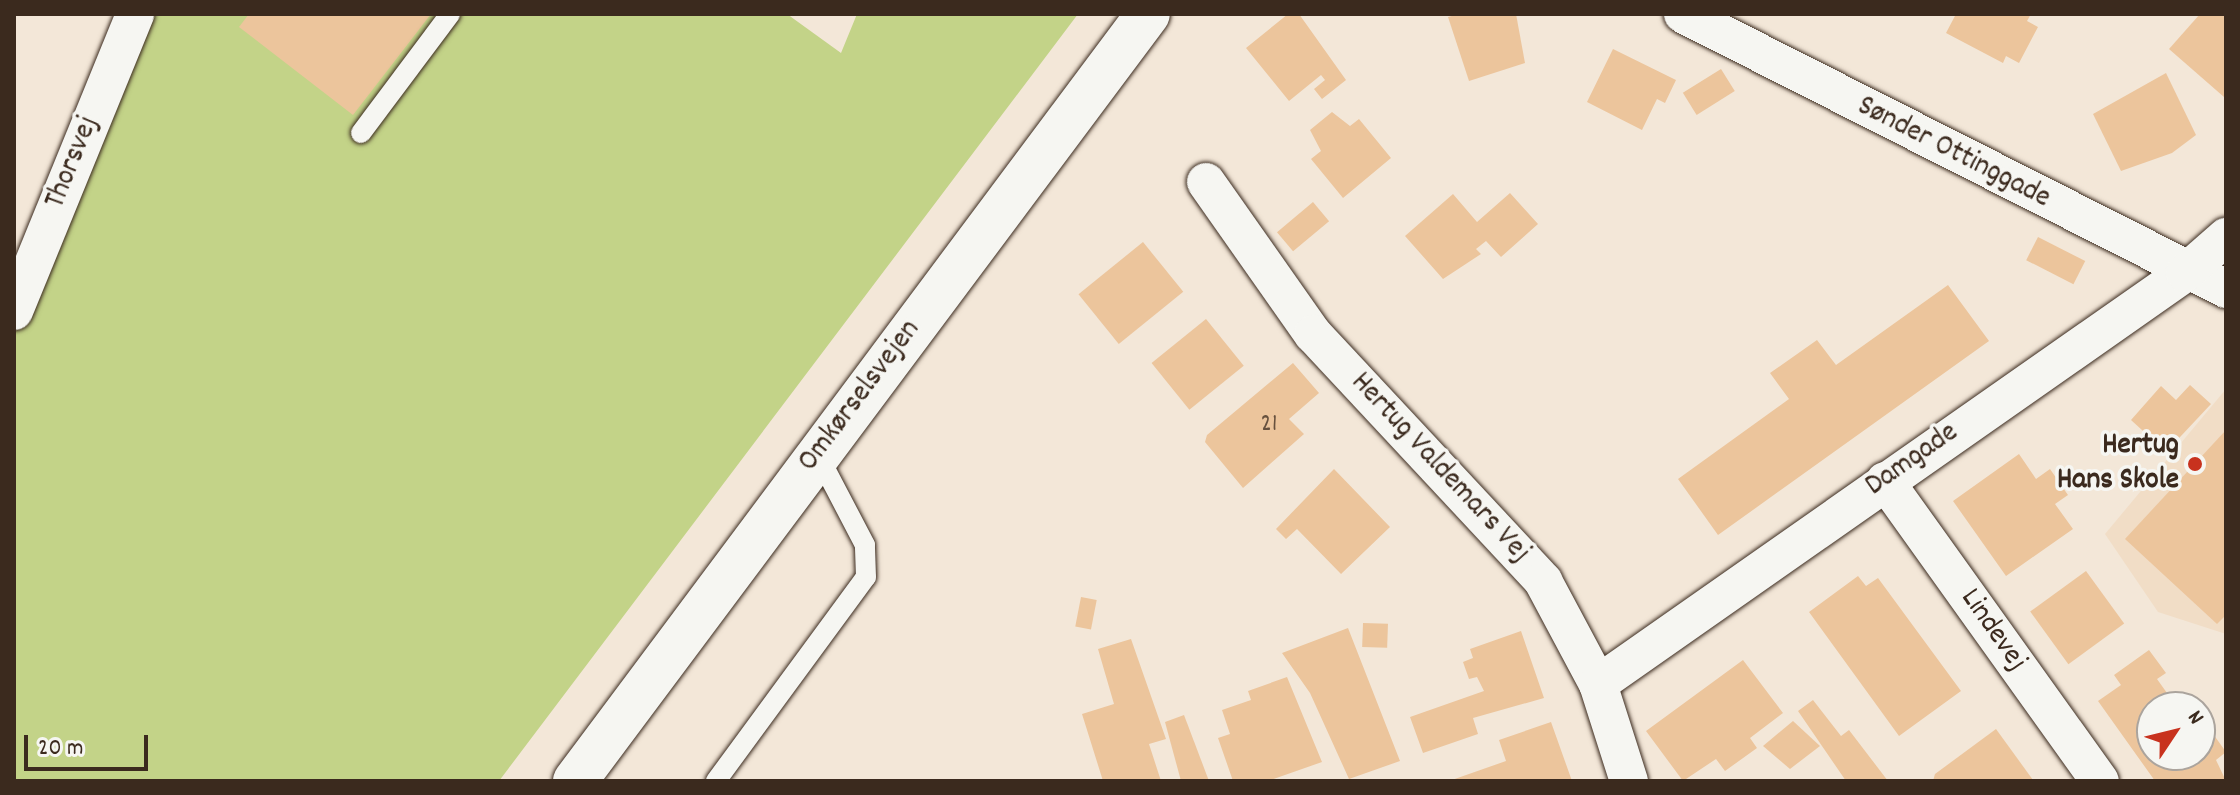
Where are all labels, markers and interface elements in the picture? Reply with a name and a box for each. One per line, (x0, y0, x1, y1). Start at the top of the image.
street label: Sønder Ottinggade (1850, 90, 2056, 218)
street label: Thorsvej (39, 112, 109, 214)
street label: Omkørselsvejen (792, 314, 930, 480)
street label: Hertug Valdemars Vej (1341, 366, 1537, 572)
house number: 21 (1260, 409, 1278, 441)
street label: Damgade (1860, 416, 1966, 506)
place label: Hertug Hans Skole (2057, 429, 2179, 500)
marker: Hertug Hans Skole (2186, 455, 2204, 473)
street label: Lindevej (1951, 583, 2033, 679)
north arrow (2136, 691, 2216, 771)
text: N (2179, 705, 2210, 731)
scale bar (28, 719, 152, 769)
text: 20 m (38, 732, 84, 766)

